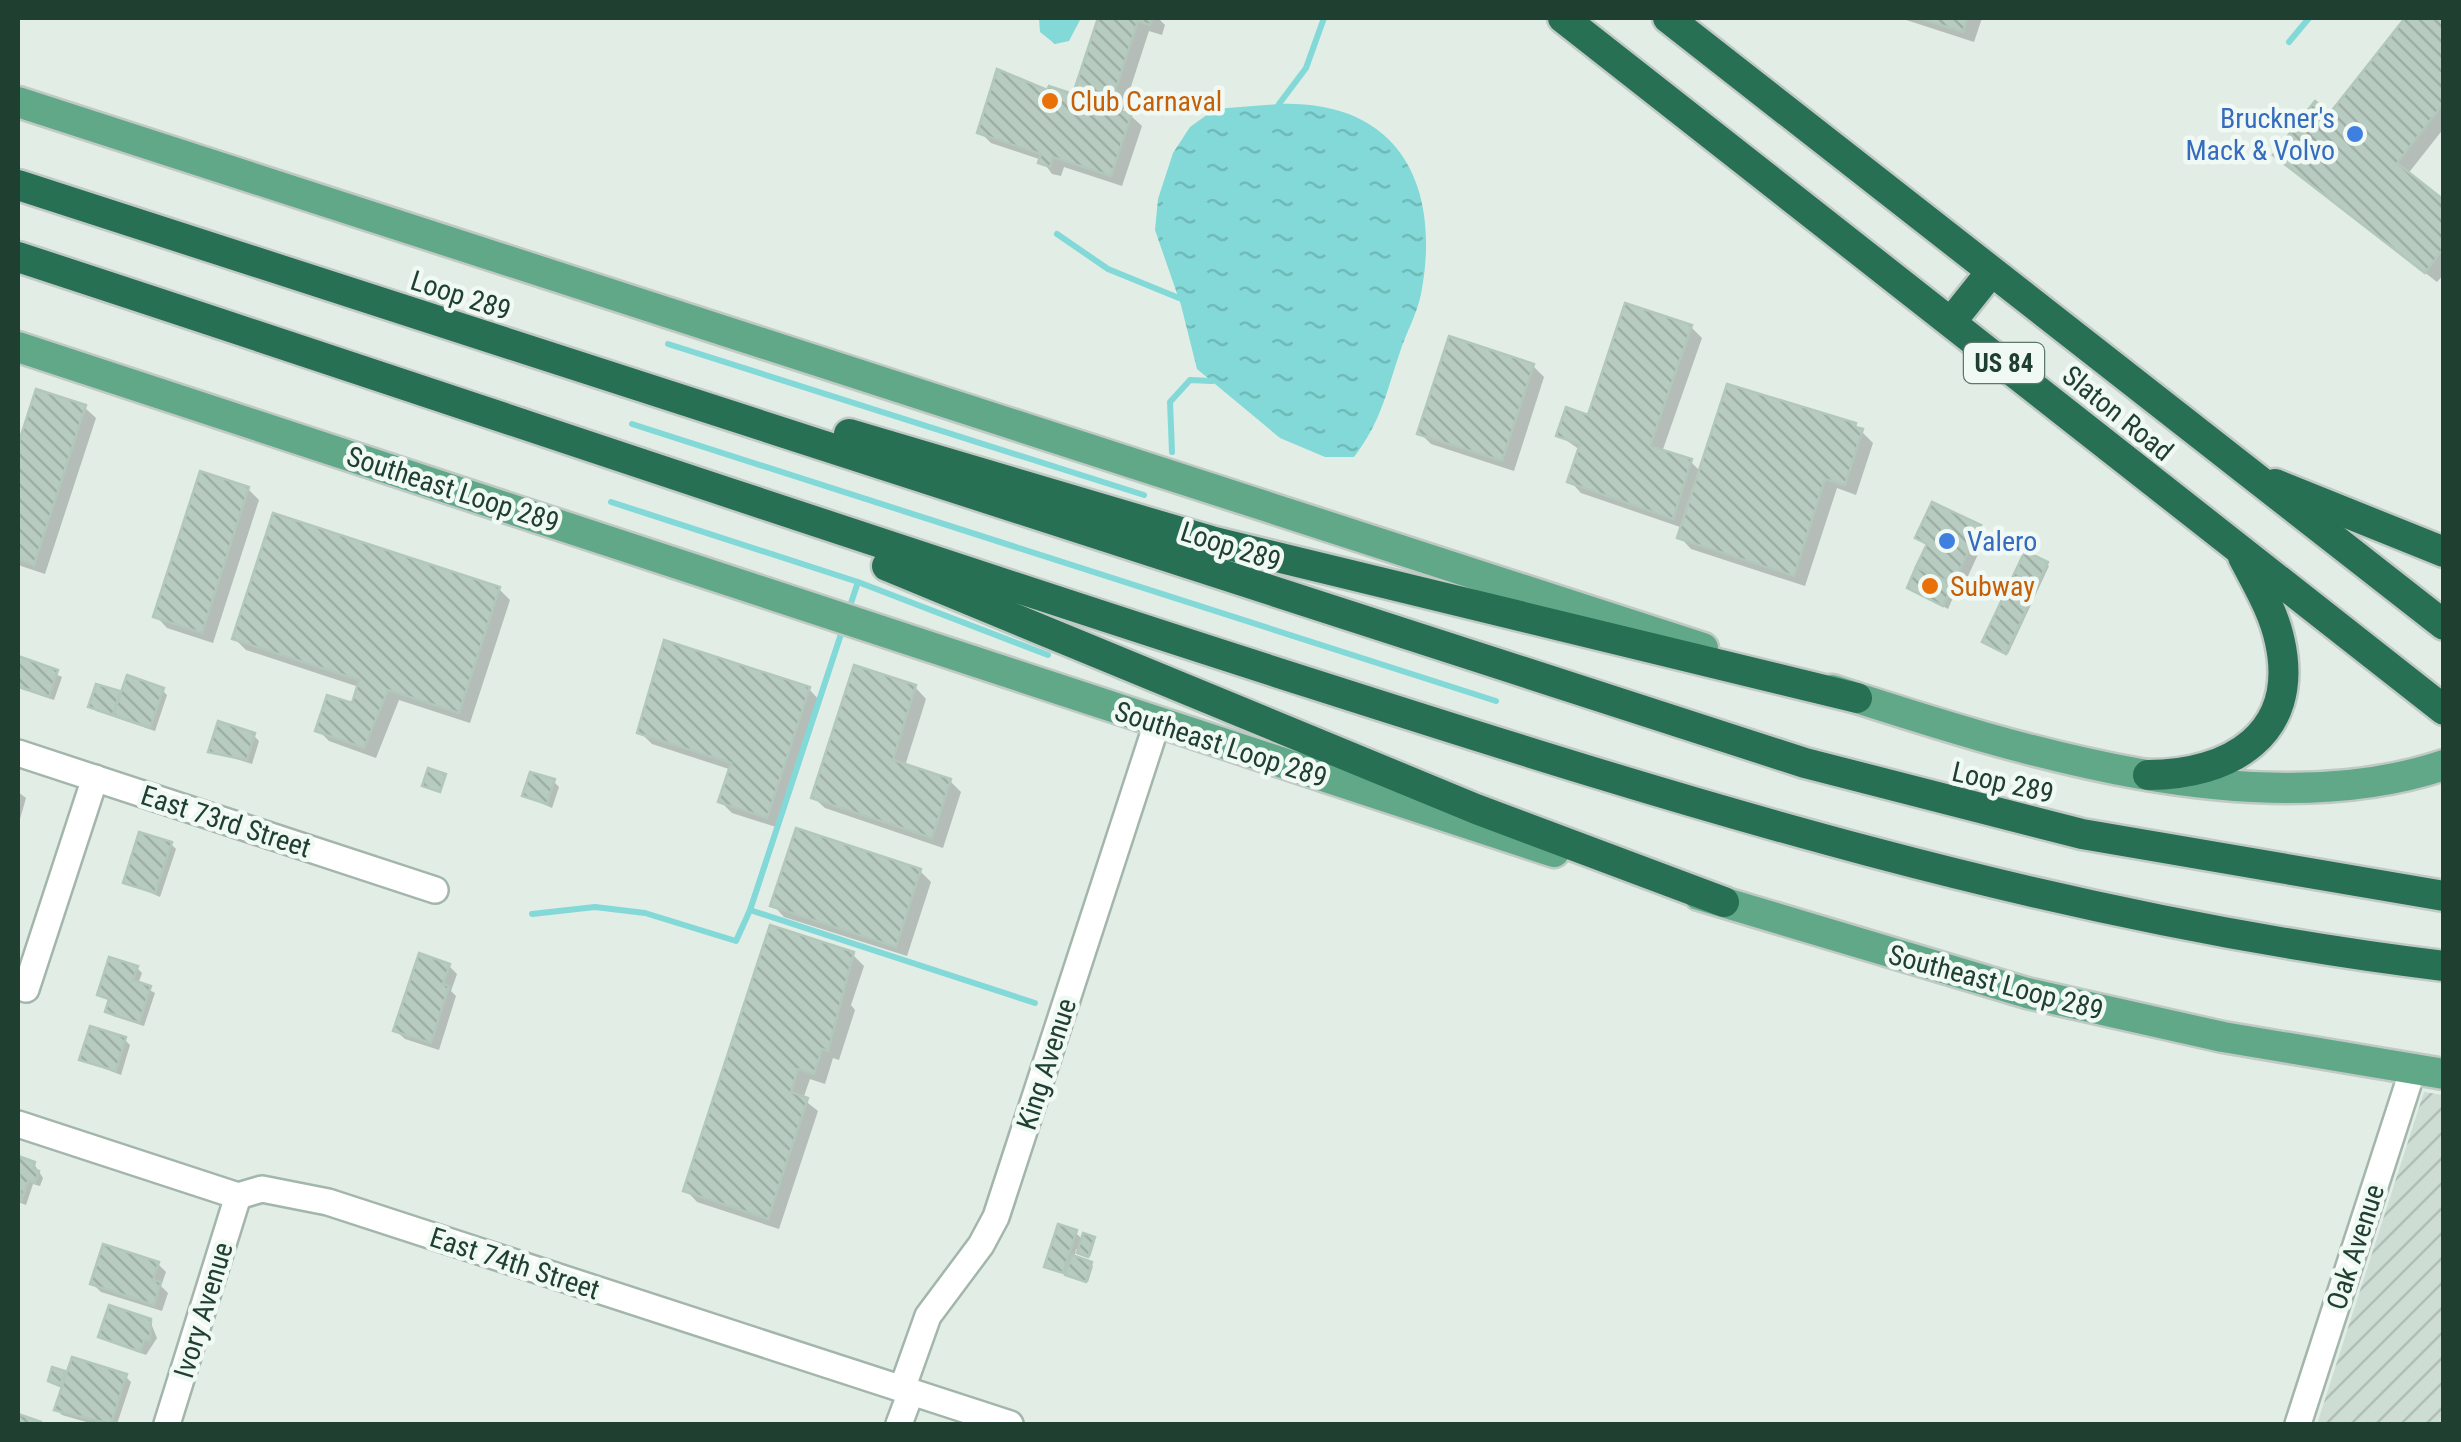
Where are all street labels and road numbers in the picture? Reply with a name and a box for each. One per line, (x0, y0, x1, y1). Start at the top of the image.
street label: Loop 289 (407, 264, 515, 327)
road number: US 84 (1964, 343, 2044, 383)
street label: Slaton Road (2056, 359, 2180, 468)
street label: Southeast Loop 289 (343, 440, 563, 539)
street label: Loop 289 (1177, 515, 1285, 578)
street label: Southeast Loop 289 (1111, 695, 1331, 794)
street label: Loop 289 (1949, 755, 2057, 810)
street label: East 73rd Street (137, 778, 315, 864)
street label: Southeast Loop 289 (1885, 938, 2107, 1027)
street label: King Avenue (1010, 994, 1083, 1134)
street label: Oak Avenue (2320, 1180, 2391, 1314)
street label: East 74th Street (426, 1221, 604, 1306)
street label: Ivory Avenue (167, 1238, 240, 1382)

